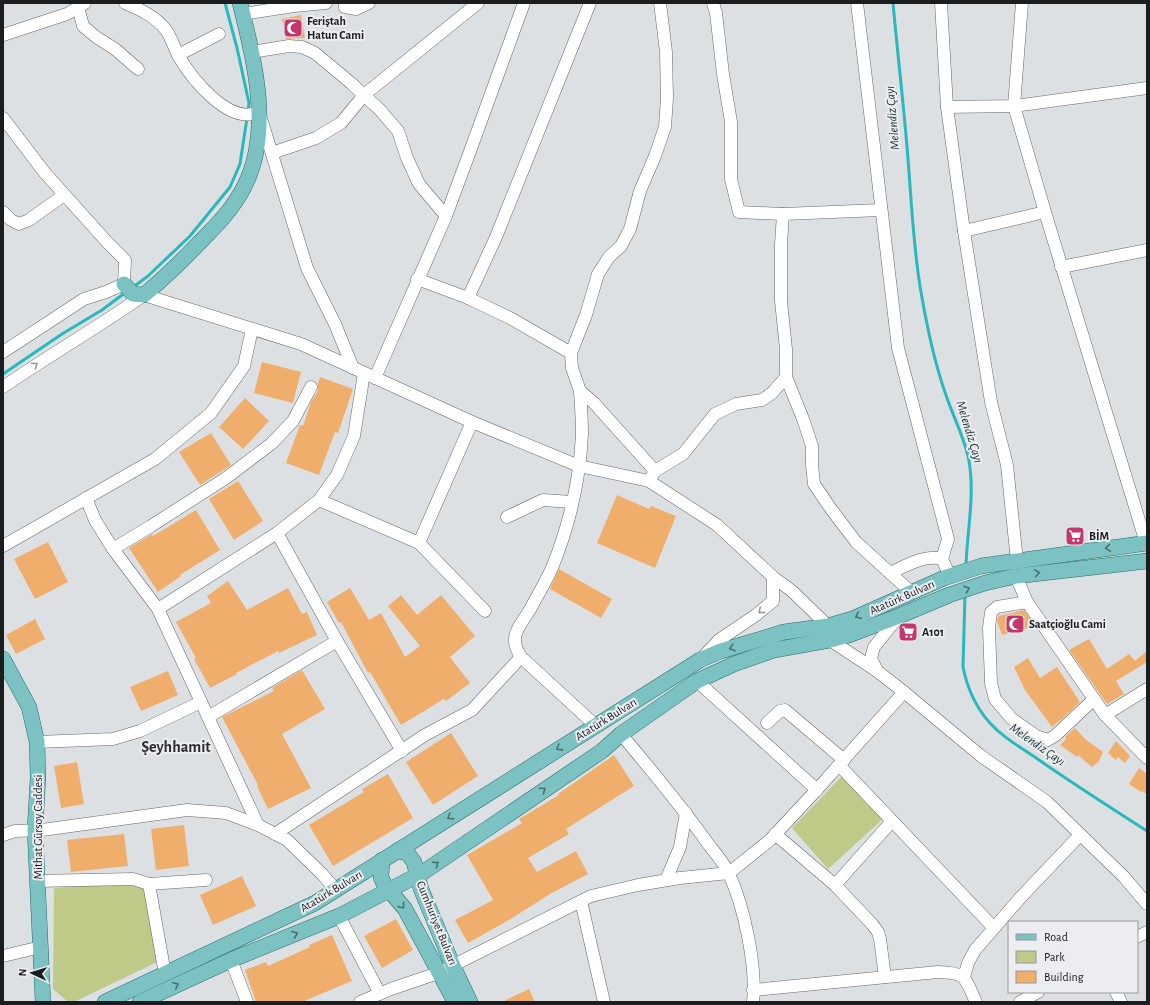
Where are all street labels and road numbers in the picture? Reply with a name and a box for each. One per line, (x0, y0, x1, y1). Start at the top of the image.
street label: Atatürk Bulvarı (868, 577, 936, 617)
street label: Atatürk Bulvarı (573, 695, 639, 743)
street label: Mithat Gürsoy Caddesi (32, 775, 45, 879)
street label: Atatürk Bulvarı (298, 868, 364, 914)
street label: Cumhuriyet Bulvarı (414, 879, 459, 967)

